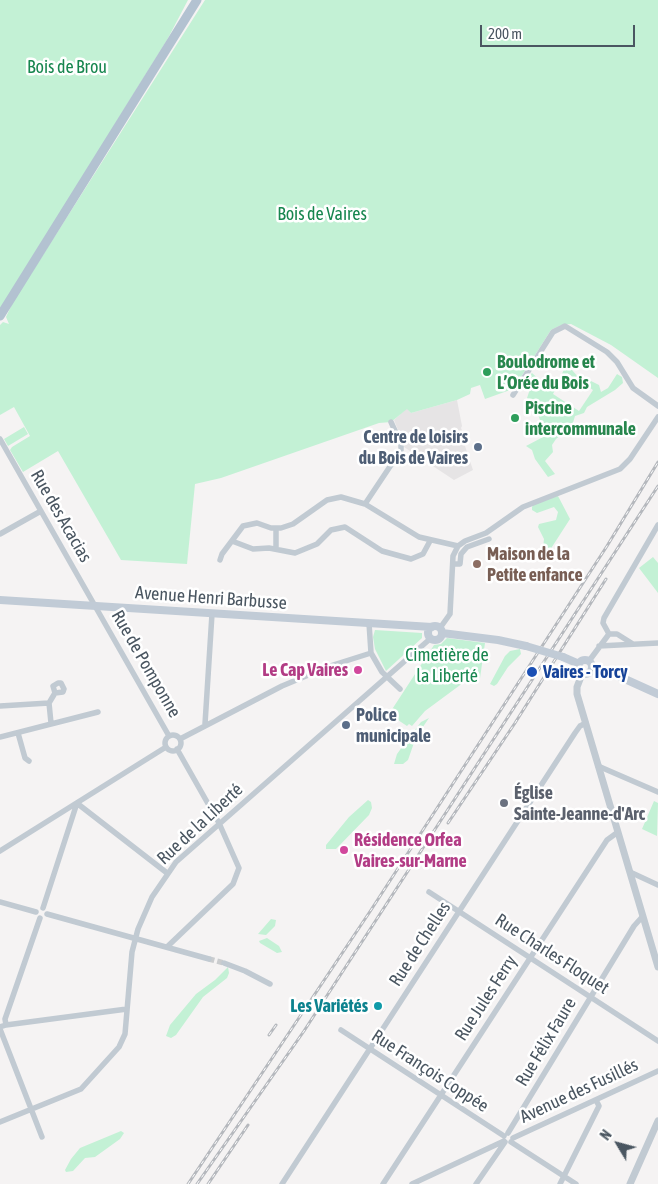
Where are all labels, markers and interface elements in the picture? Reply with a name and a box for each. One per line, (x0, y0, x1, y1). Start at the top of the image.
scale bar (483, 15, 638, 47)
text: 200 m (488, 25, 522, 42)
park label: Bois de Brou (27, 56, 107, 78)
park label: Bois de Vaires (277, 203, 367, 225)
place label: Boulodrome et L’Orée du Bois (497, 351, 595, 394)
marker: Boulodrome et L’Orée du Bois (481, 366, 493, 378)
place label: Piscine intercommunale (525, 397, 636, 439)
marker: Piscine intercommunale (509, 412, 521, 424)
place label: Centre de loisirs du Bois de Vaires (359, 426, 468, 468)
marker: Centre de loisirs du Bois de Vaires (472, 441, 484, 453)
street label: Rue des Acacias (26, 466, 96, 566)
place label: Maison de la Petite enfance (487, 543, 583, 586)
marker: Maison de la Petite enfance (471, 558, 483, 570)
street label: Avenue Henri Barbusse (134, 582, 288, 614)
street label: Rue de Pomponne (107, 607, 185, 721)
park label: Cimetière de la Liberté (405, 644, 489, 686)
place label: Le Cap Vaires (262, 659, 348, 681)
place label: Vaires - Torcy (543, 661, 628, 683)
marker: Le Cap Vaires (352, 664, 364, 676)
marker: Vaires - Torcy (525, 665, 539, 679)
place label: Police municipale (356, 704, 431, 746)
marker: Police municipale (340, 719, 352, 731)
street label: Rue de la Liberté (153, 779, 247, 869)
place label: Église Sainte-Jeanne-d'Arc (514, 782, 645, 824)
marker: Église Sainte-Jeanne-d'Arc (498, 797, 510, 809)
place label: Résidence Orfea Vaires-sur-Marne (354, 829, 467, 872)
marker: Résidence Orfea Vaires-sur-Marne (338, 844, 350, 856)
street label: Rue de Chelles (385, 898, 455, 990)
street label: Rue Charles Floquet (491, 909, 613, 999)
street label: Rue Jules Ferry (450, 951, 522, 1045)
street label: Rue Félix Faure (511, 994, 581, 1090)
place label: Les Variétés (290, 995, 368, 1017)
marker: Les Variétés (372, 1000, 384, 1012)
street label: Rue François Coppée (367, 1025, 493, 1117)
street label: Avenue des Fusillés (516, 1054, 642, 1128)
north arrow (593, 1119, 643, 1169)
text: N (597, 1127, 615, 1143)

